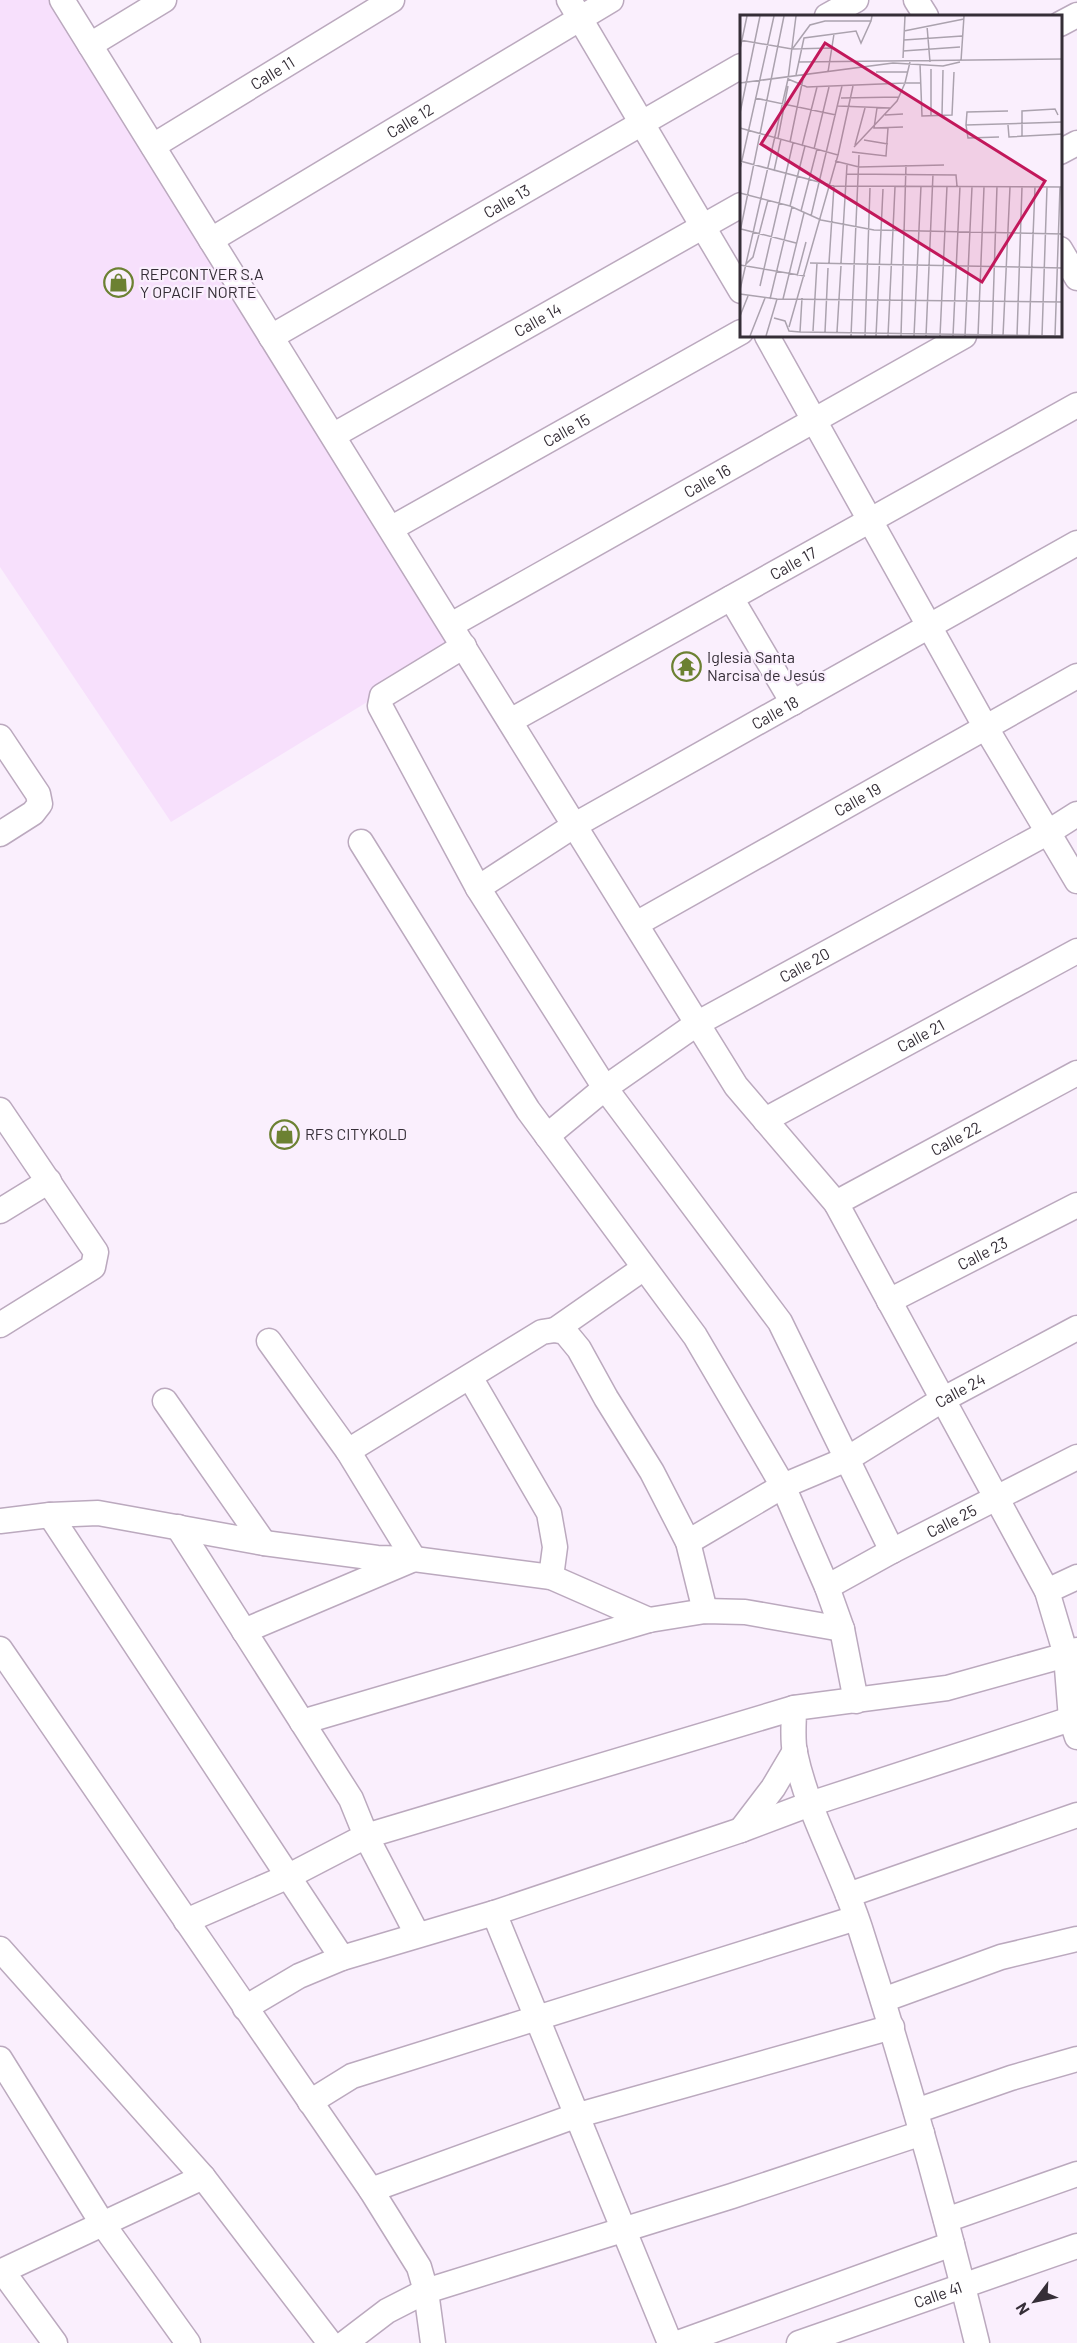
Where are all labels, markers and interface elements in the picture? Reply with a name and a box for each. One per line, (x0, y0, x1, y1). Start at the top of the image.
inset map (740, 15, 1062, 338)
street label: Calle 11 (247, 52, 298, 93)
street label: Calle 12 (383, 99, 436, 141)
street label: Calle 13 (480, 180, 533, 222)
place label: REPCONTVER S.A Y OPACIF NORTE (140, 264, 264, 301)
shop icon: REPCONTVER S.A Y OPACIF NORTE (103, 267, 135, 299)
street label: Calle 14 (510, 299, 564, 340)
street label: Calle 15 (539, 409, 593, 450)
street label: Calle 16 (680, 460, 734, 501)
street label: Calle 17 (766, 542, 820, 583)
place label: Iglesia Santa Narcisa de Jesús (707, 647, 825, 684)
temple icon: Iglesia Santa Narcisa de Jesús (670, 650, 702, 682)
street label: Calle 18 (748, 692, 802, 733)
street label: Calle 19 (830, 778, 884, 820)
street label: Calle 20 (776, 943, 833, 986)
street label: Calle 21 (894, 1015, 947, 1056)
street label: Calle 22 (927, 1117, 984, 1159)
shop icon: RFS CITYKOLD (268, 1118, 300, 1150)
place label: RFS CITYKOLD (305, 1124, 407, 1143)
street label: Calle 23 (954, 1232, 1010, 1273)
street label: Calle 24 (931, 1369, 988, 1411)
street label: Calle 25 (923, 1500, 979, 1541)
north arrow (1005, 2271, 1065, 2331)
street label: Calle 41 (911, 2277, 964, 2311)
text: N (1011, 2300, 1033, 2319)

